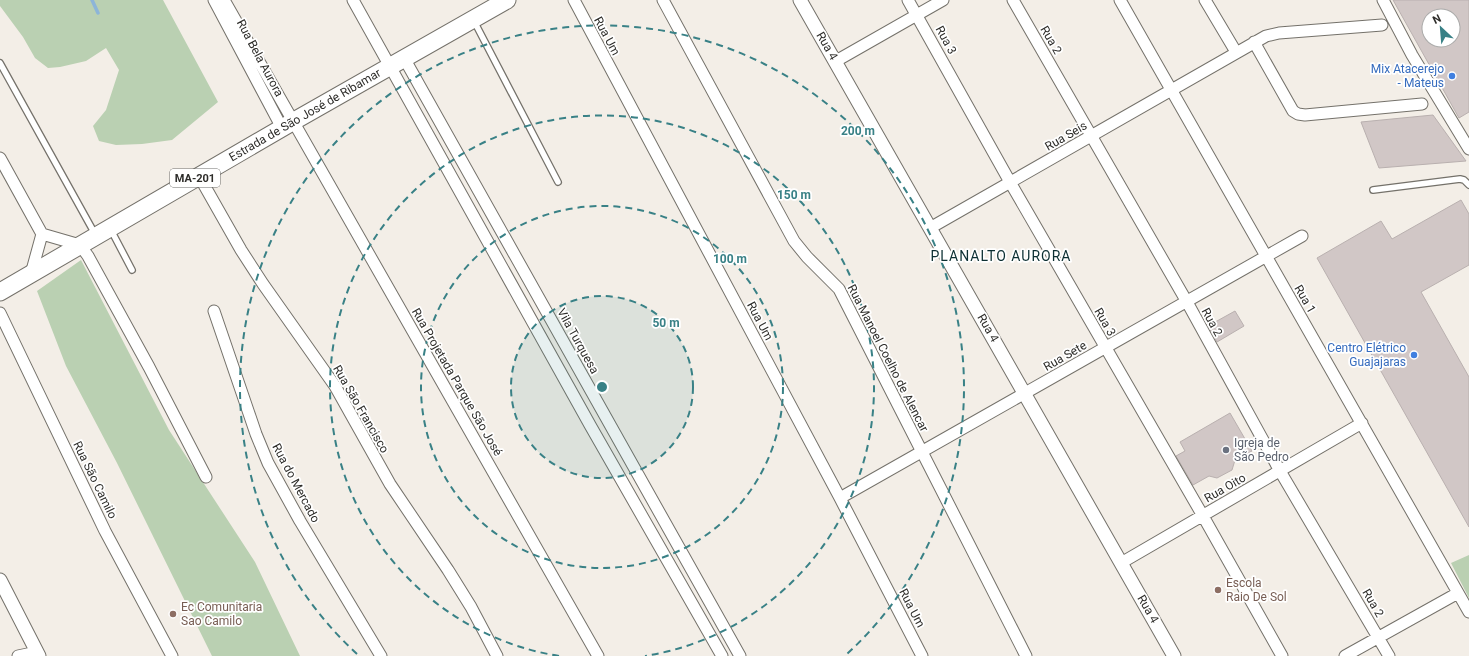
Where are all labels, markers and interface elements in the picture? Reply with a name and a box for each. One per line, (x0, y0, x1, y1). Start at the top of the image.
north arrow (1421, 8, 1461, 48)
text: N (1430, 12, 1443, 27)
street label: Rua Um (591, 14, 623, 58)
street label: Rua Bela Aurora (234, 17, 286, 99)
street label: Rua 3 (933, 23, 959, 57)
street label: Rua 2 (1037, 23, 1065, 57)
street label: Rua 4 (813, 29, 841, 63)
place label: Mix Atacerejo - Mateus (1371, 62, 1444, 90)
street label: Estrada de São José de Ribamar (227, 66, 383, 164)
marker: Mix Atacerejo - Mateus (1447, 71, 1457, 81)
street label: Rua Seis (1043, 118, 1089, 154)
text: 200 m (841, 124, 875, 138)
road number: MA-201 (170, 169, 220, 187)
text: 150 m (777, 188, 811, 202)
district label: PLANALTO AURORA (931, 248, 1071, 264)
text: 100 m (713, 252, 747, 266)
street label: Rua Manoel Coelho de Alencar (845, 282, 931, 434)
street label: Rua 1 (1291, 282, 1319, 316)
street label: Rua Um (744, 299, 776, 343)
street label: Rua 3 (1091, 305, 1119, 339)
street label: Rua 2 (1199, 305, 1226, 339)
street label: Rua Projetada Parque São José (409, 306, 505, 458)
street label: Vila Turquesa (554, 306, 602, 376)
street label: Rua 4 (974, 311, 1002, 345)
text: 50 m (652, 316, 680, 330)
street label: Rua Sete (1041, 338, 1089, 374)
place label: Centro Elétrico Guajajaras (1327, 341, 1406, 369)
marker: Centro Elétrico Guajajaras (1409, 350, 1419, 360)
street label: Rua São Francisco (330, 363, 392, 455)
centre of rings (595, 380, 609, 394)
place label: Igreja de São Pedro (1234, 436, 1289, 464)
street label: Rua São Camilo (70, 439, 120, 521)
street label: Rua do Mercado (269, 441, 323, 525)
marker: Igreja de São Pedro (1221, 445, 1231, 455)
street label: Rua Oito (1202, 471, 1248, 505)
place label: Escola Raio De Sol (1226, 576, 1287, 604)
marker: Escola Raio De Sol (1213, 585, 1223, 595)
street label: Rua Um (896, 586, 928, 630)
street label: Rua 2 (1359, 586, 1387, 620)
street label: Rua 4 (1134, 592, 1162, 626)
place label: Ec Comunitaria Sao Camilo (181, 600, 262, 628)
marker: Ec Comunitaria Sao Camilo (168, 609, 178, 619)

